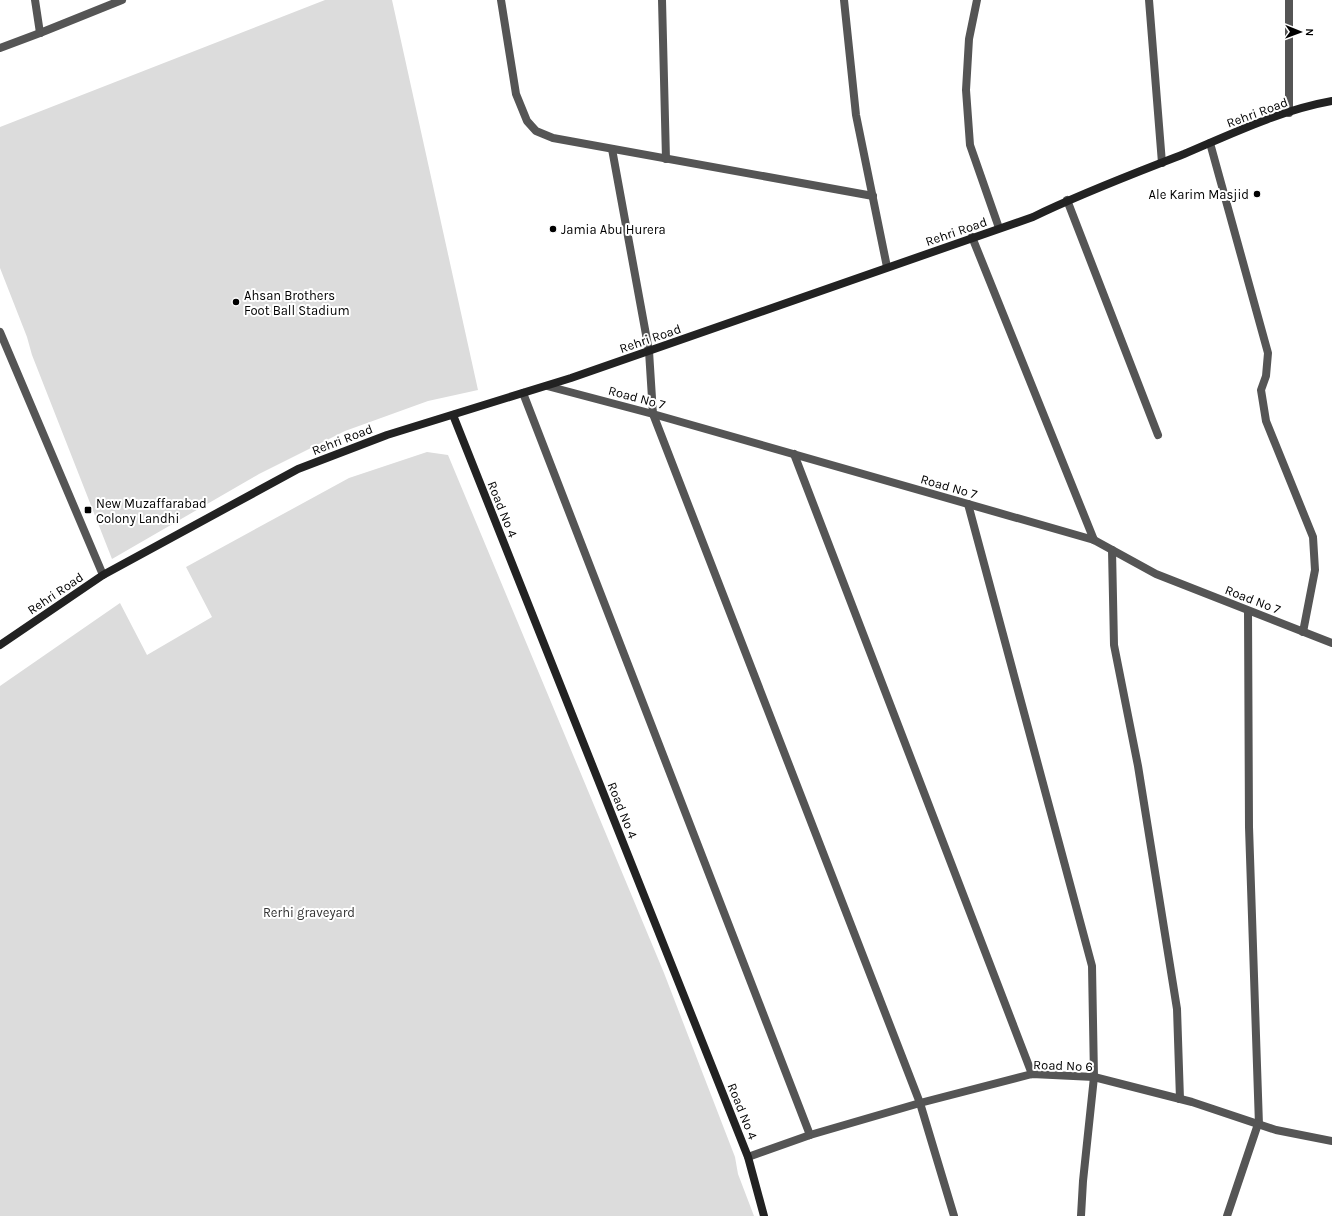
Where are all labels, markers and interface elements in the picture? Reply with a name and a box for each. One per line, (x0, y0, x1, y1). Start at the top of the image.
north arrow (1280, 12, 1320, 52)
text: N (1303, 28, 1316, 36)
street label: Rehri Road (1224, 94, 1290, 130)
place label: Ale Karim Masjid (1149, 187, 1249, 202)
marker: Ale Karim Masjid (1252, 189, 1262, 199)
street label: Rehri Road (923, 214, 989, 249)
place label: Jamia Abu Hurera (561, 222, 666, 237)
marker: Jamia Abu Hurera (548, 224, 558, 234)
place label: Ahsan Brothers Foot Ball Stadium (244, 288, 350, 318)
marker: Ahsan Brothers Foot Ball Stadium (231, 297, 241, 307)
street label: Rehri Road (617, 321, 683, 356)
street label: Road No 7 (607, 383, 667, 412)
street label: Rehri Road (310, 421, 375, 458)
street label: Road No 7 (919, 471, 979, 502)
street label: Road No 4 (484, 479, 521, 540)
place label: New Muzaffarabad Colony Landhi (96, 496, 207, 526)
marker: New Muzaffarabad Colony Landhi (83, 505, 93, 515)
street label: Rehri Road (25, 569, 86, 618)
street label: Road No 7 (1223, 582, 1283, 617)
street label: Road No 4 (604, 780, 641, 841)
park label: Rerhi graveyard (263, 905, 355, 920)
street label: Road No 6 (1033, 1057, 1093, 1074)
street label: Road No 4 (724, 1081, 761, 1142)

